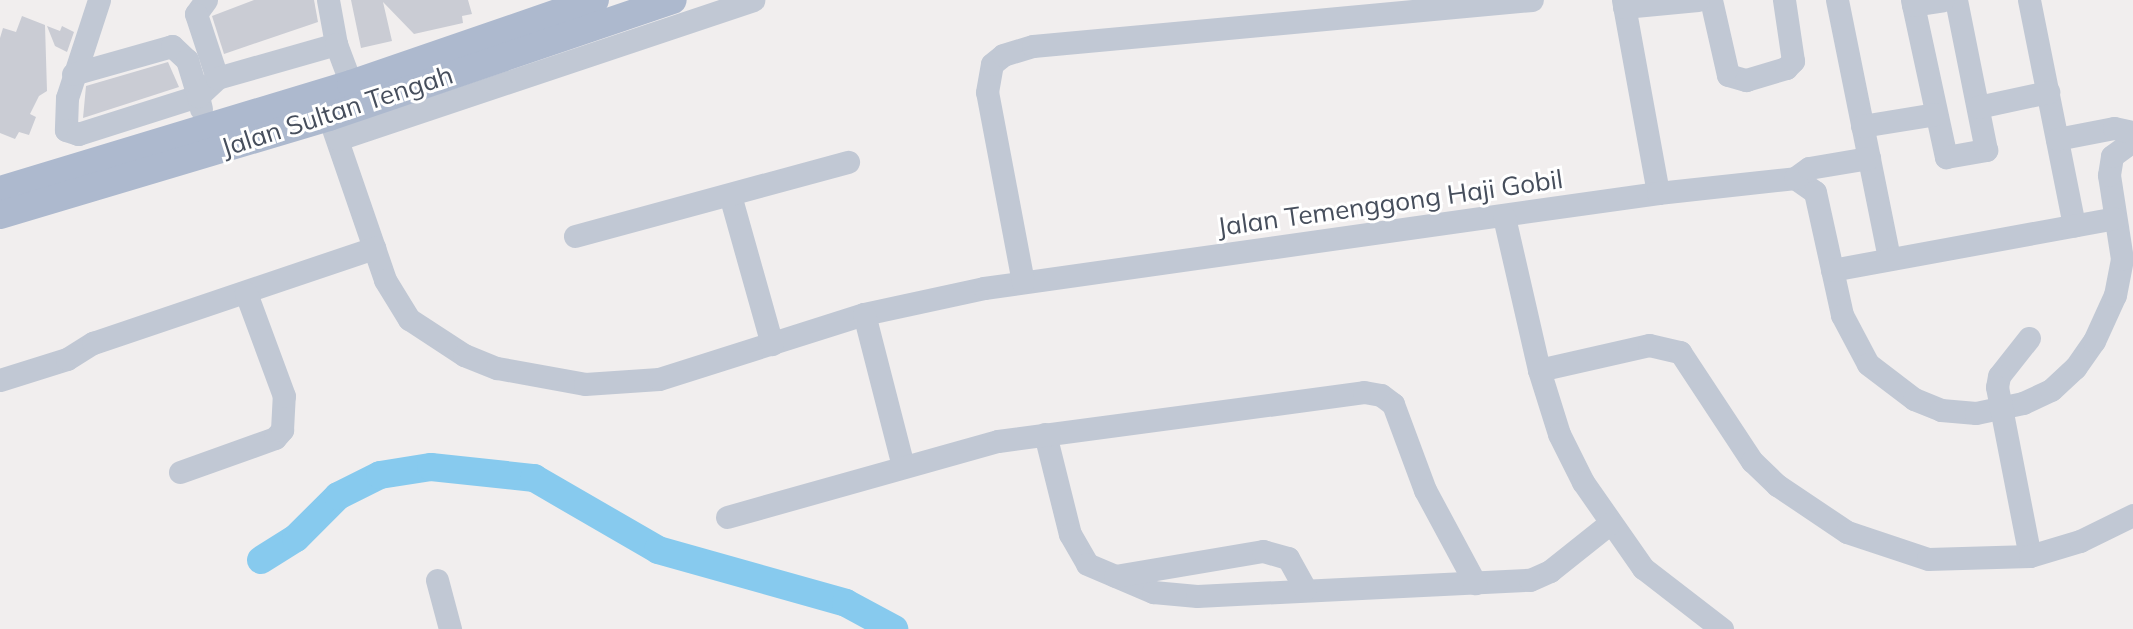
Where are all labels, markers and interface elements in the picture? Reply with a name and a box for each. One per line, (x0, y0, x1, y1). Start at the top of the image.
street label: Jalan Sultan Tengah (217, 59, 457, 163)
street label: Jalan Temenggong Haji Gobil (1215, 163, 1565, 243)

